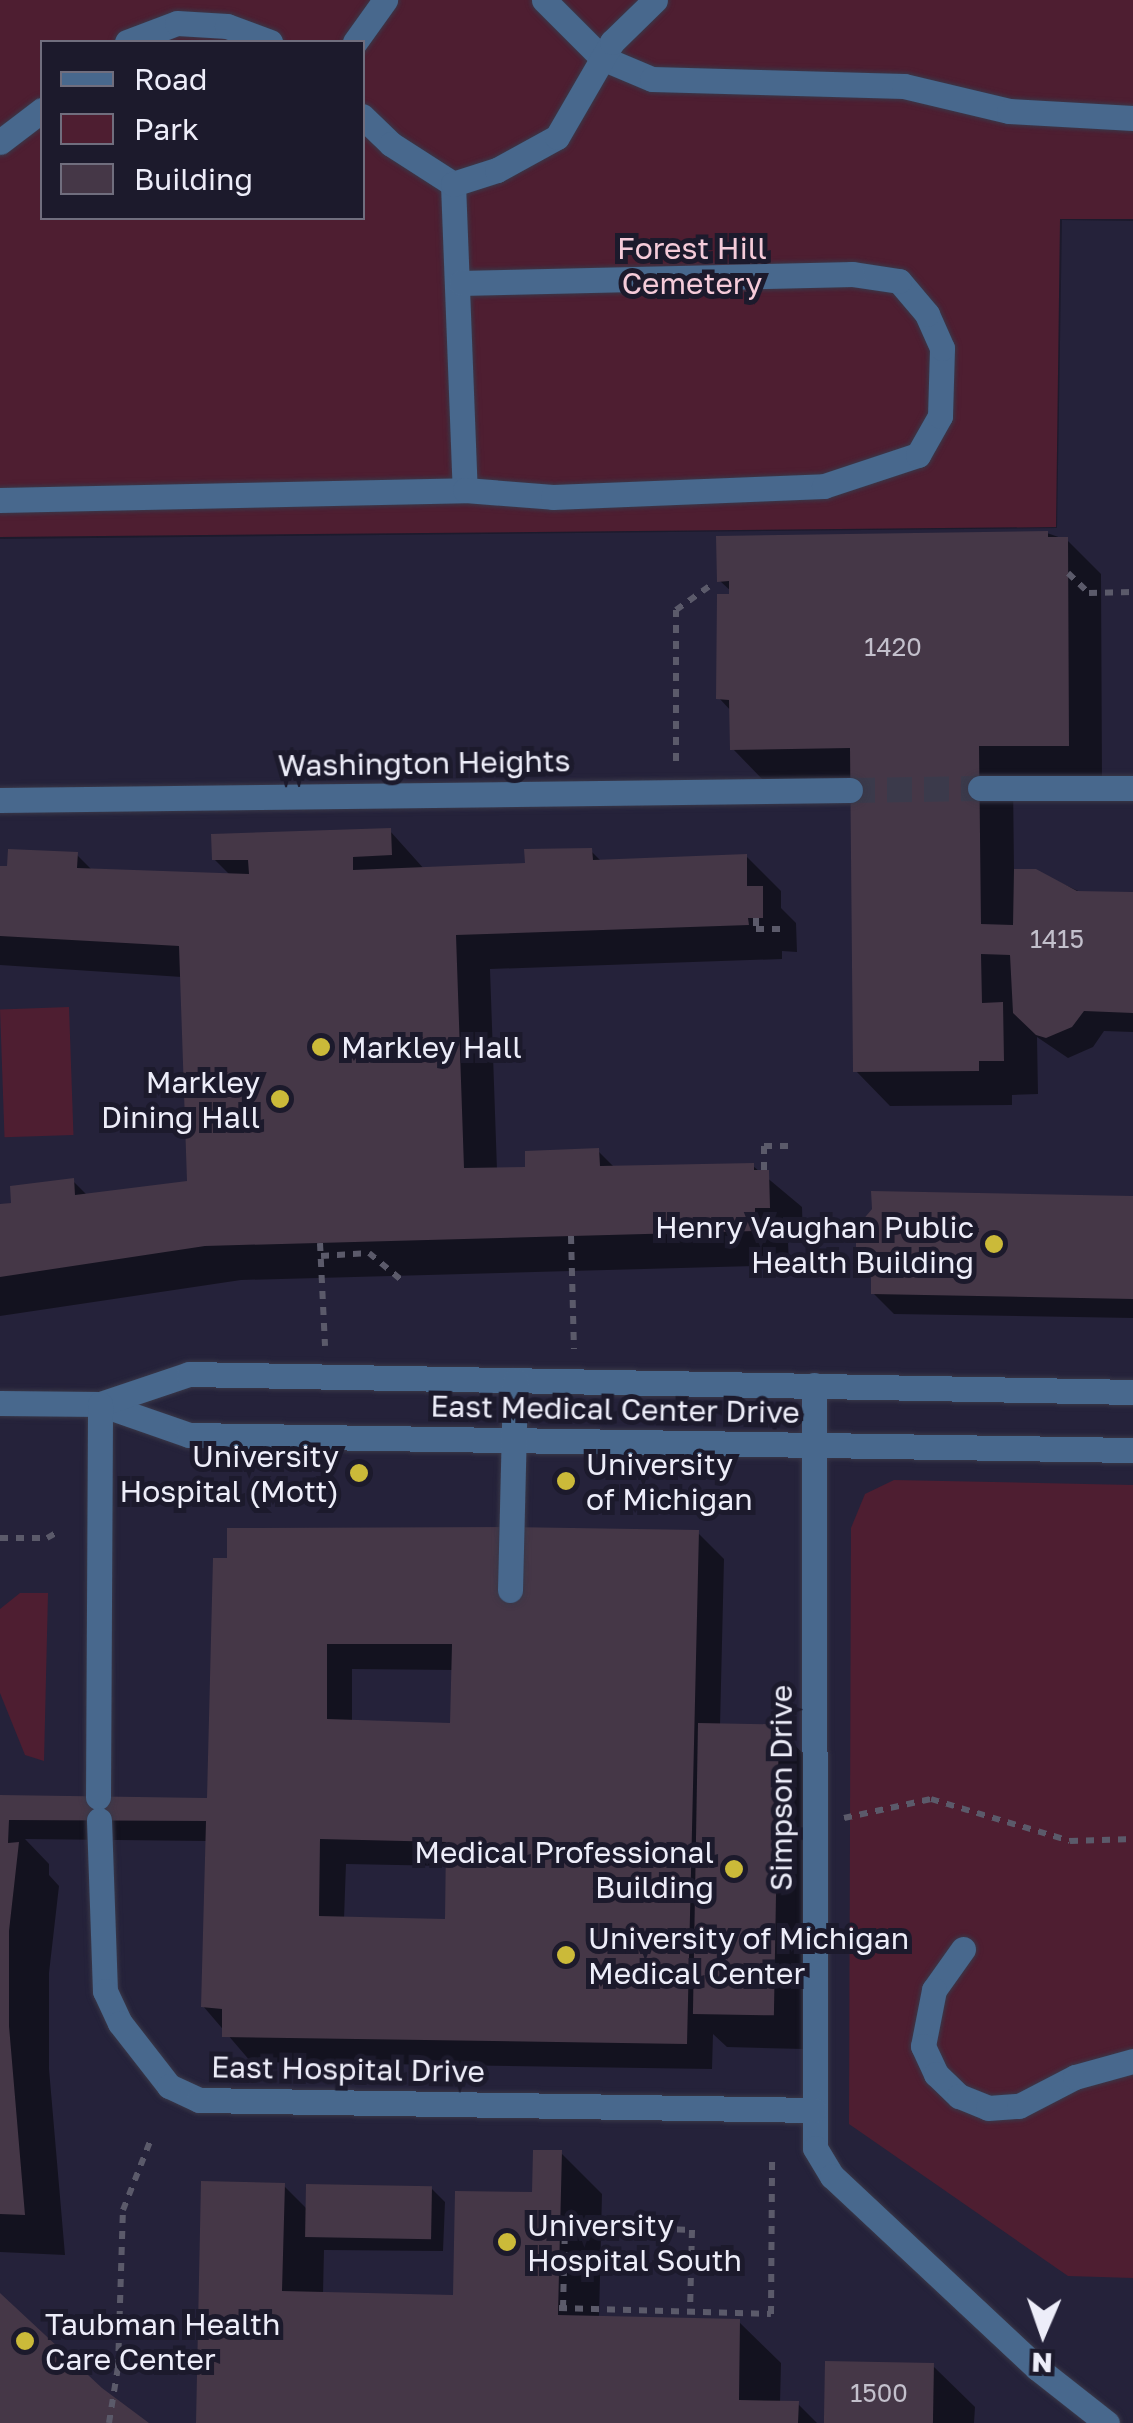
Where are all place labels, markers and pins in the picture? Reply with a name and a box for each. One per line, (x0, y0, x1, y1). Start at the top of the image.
place label: Markley Hall (341, 1029, 522, 1065)
marker: Markley Hall (310, 1036, 332, 1058)
place label: Markley Dining Hall (101, 1064, 260, 1134)
marker: Markley Dining Hall (269, 1088, 291, 1110)
place label: Henry Vaughan Public Health Building (655, 1209, 974, 1280)
marker: Henry Vaughan Public Health Building (983, 1233, 1005, 1255)
place label: University Hospital (Mott) (119, 1438, 339, 1508)
place label: University of Michigan (586, 1446, 753, 1516)
marker: University Hospital (Mott) (348, 1462, 370, 1484)
marker: University of Michigan (555, 1470, 577, 1492)
place label: Medical Professional Building (414, 1834, 714, 1904)
marker: Medical Professional Building (723, 1858, 745, 1880)
place label: University of Michigan Medical Center (588, 1920, 909, 1990)
marker: University of Michigan Medical Center (553, 1942, 579, 1968)
place label: University Hospital South (527, 2207, 742, 2278)
marker: University Hospital South (496, 2231, 518, 2253)
place label: Taubman Health Care Center (45, 2306, 280, 2376)
marker: Taubman Health Care Center (14, 2330, 36, 2352)

